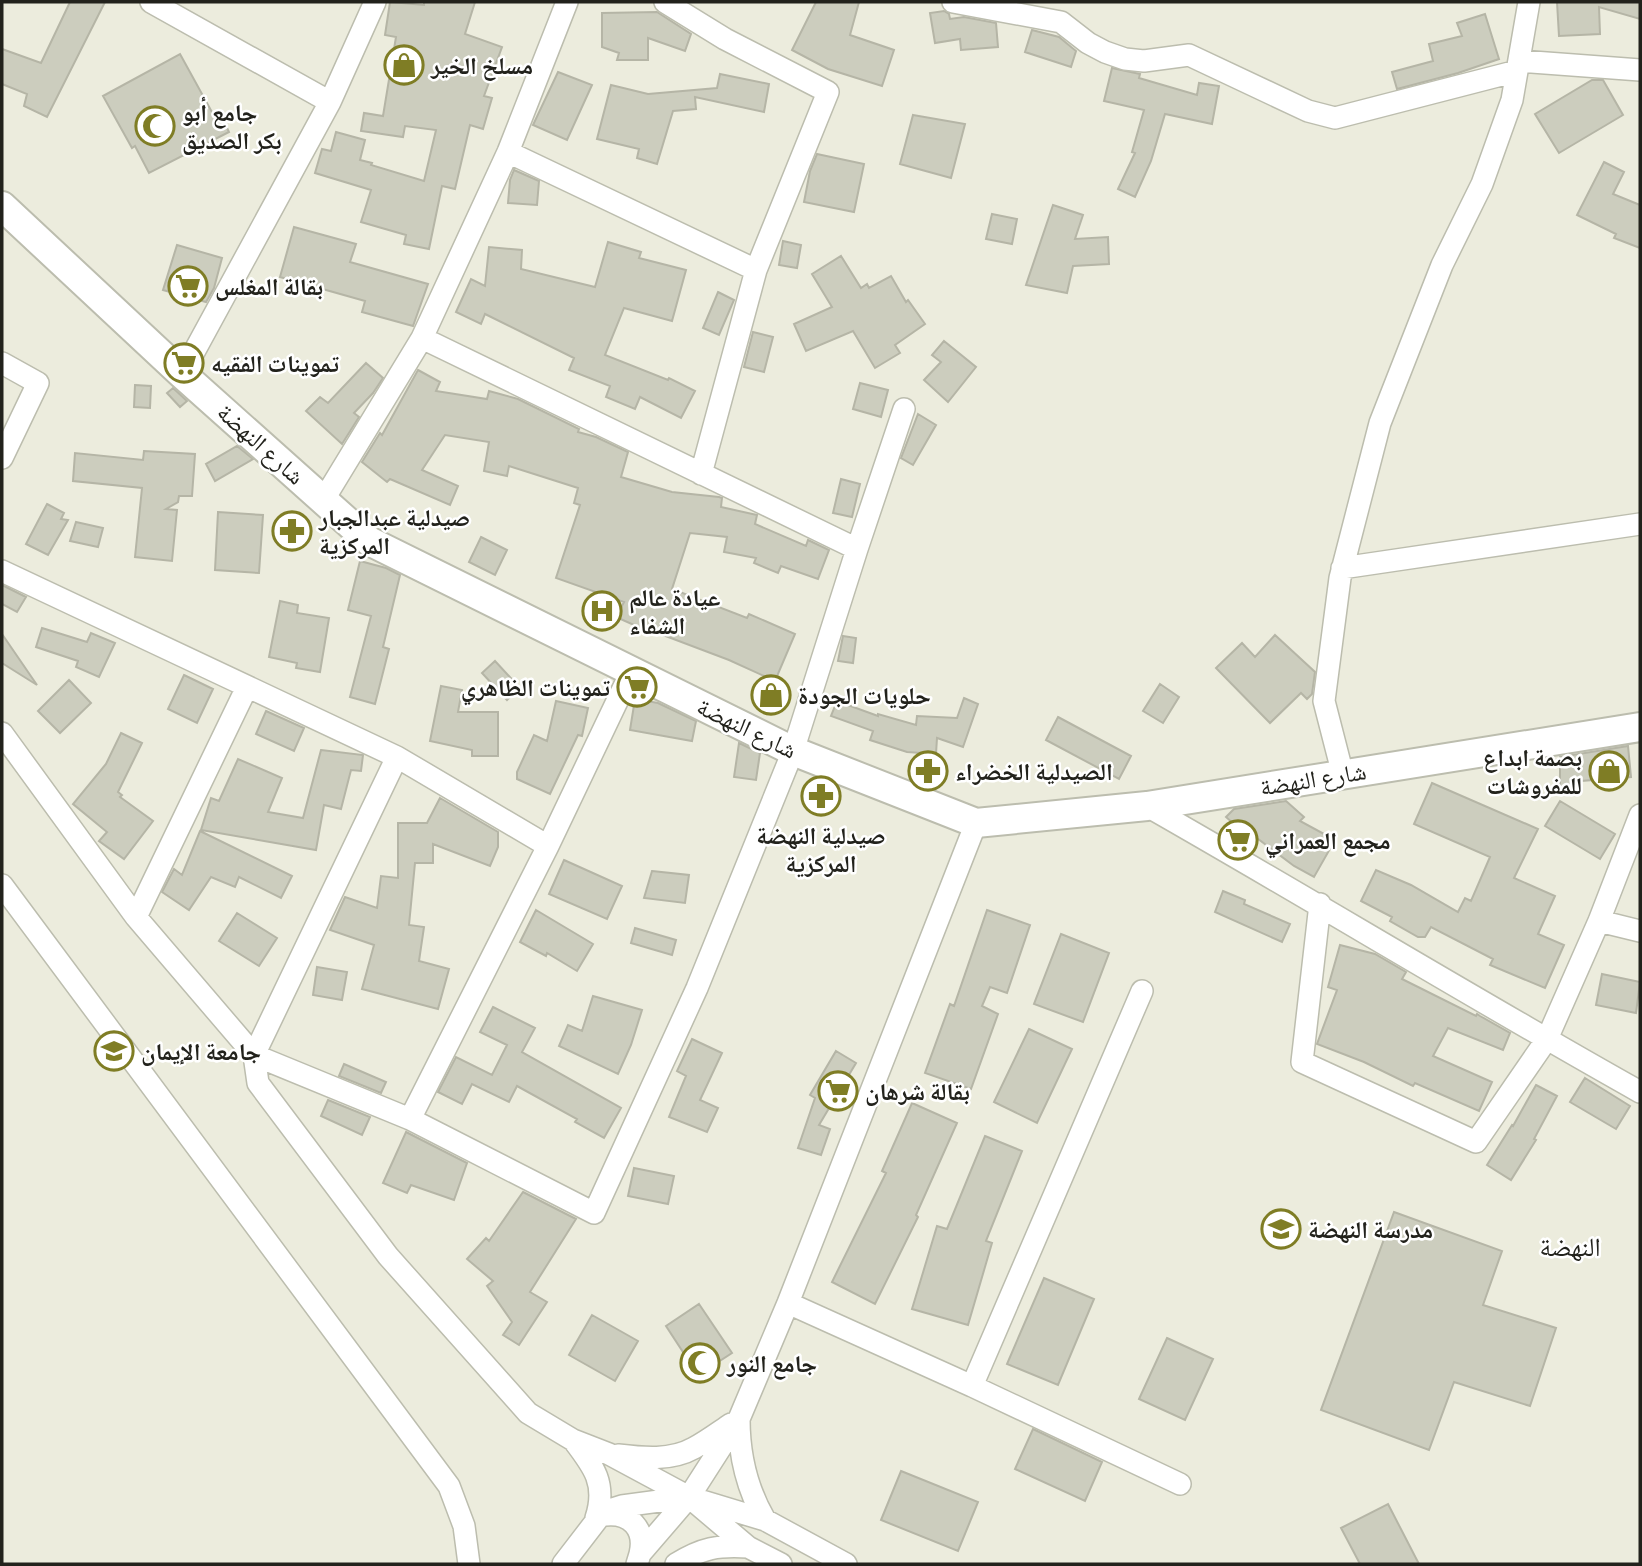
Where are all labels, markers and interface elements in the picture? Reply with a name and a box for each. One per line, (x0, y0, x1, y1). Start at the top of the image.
shop icon: مسلخ الخير (383, 44, 425, 86)
place label: مسلخ الخير (430, 50, 533, 81)
place label: جامع أبو بكر الصديق (182, 96, 282, 156)
mosque icon: جامع أبو بكر الصديق (134, 105, 176, 147)
supermarket icon: بقالة المغلس (167, 265, 209, 307)
place label: بقالة المغلس (215, 271, 323, 302)
supermarket icon: تموينات الفقيه (163, 342, 205, 384)
place label: تموينات الفقيه (211, 348, 339, 379)
street label: شارع النهضة (211, 397, 311, 491)
place label: صيدلية عبدالجبار المركزية (318, 502, 470, 561)
pharmacy icon: صيدلية عبدالجبار المركزية (271, 510, 313, 552)
place label: عيادة عالم الشفاء (629, 582, 720, 641)
hospital icon: عيادة عالم الشفاء (581, 590, 623, 632)
supermarket icon: تموينات الظاهري (616, 666, 658, 708)
place label: تموينات الظاهري (461, 672, 611, 706)
shop icon: حلويات الجودة (750, 674, 792, 716)
place label: حلويات الجودة (798, 680, 931, 711)
street label: شارع النهضة (692, 691, 802, 765)
place label: بصمة ابداع للمفروشات (1483, 742, 1582, 801)
pharmacy icon: الصيدلية الخضراء (907, 750, 949, 792)
shop icon: بصمة ابداع للمفروشات (1588, 750, 1630, 792)
street label: شارع النهضة (1258, 755, 1368, 803)
place label: الصيدلية الخضراء (955, 756, 1113, 787)
pharmacy icon: صيدلية النهضة المركزية (800, 775, 842, 817)
supermarket icon: مجمع العمراني (1217, 819, 1259, 861)
place label: صيدلية النهضة المركزية (756, 820, 886, 879)
place label: مجمع العمراني (1265, 825, 1391, 859)
school or university icon: جامعة الإيمان (93, 1030, 135, 1072)
place label: جامعة الإيمان (141, 1036, 261, 1067)
supermarket icon: بقالة شرهان (817, 1070, 859, 1112)
place label: بقالة شرهان (865, 1076, 970, 1107)
school or university icon: مدرسة النهضة (1260, 1208, 1302, 1250)
place label: مدرسة النهضة (1308, 1214, 1433, 1245)
district label: النهضة (1539, 1230, 1601, 1263)
mosque icon: جامع النور (679, 1342, 721, 1384)
place label: جامع النور (726, 1348, 817, 1380)

